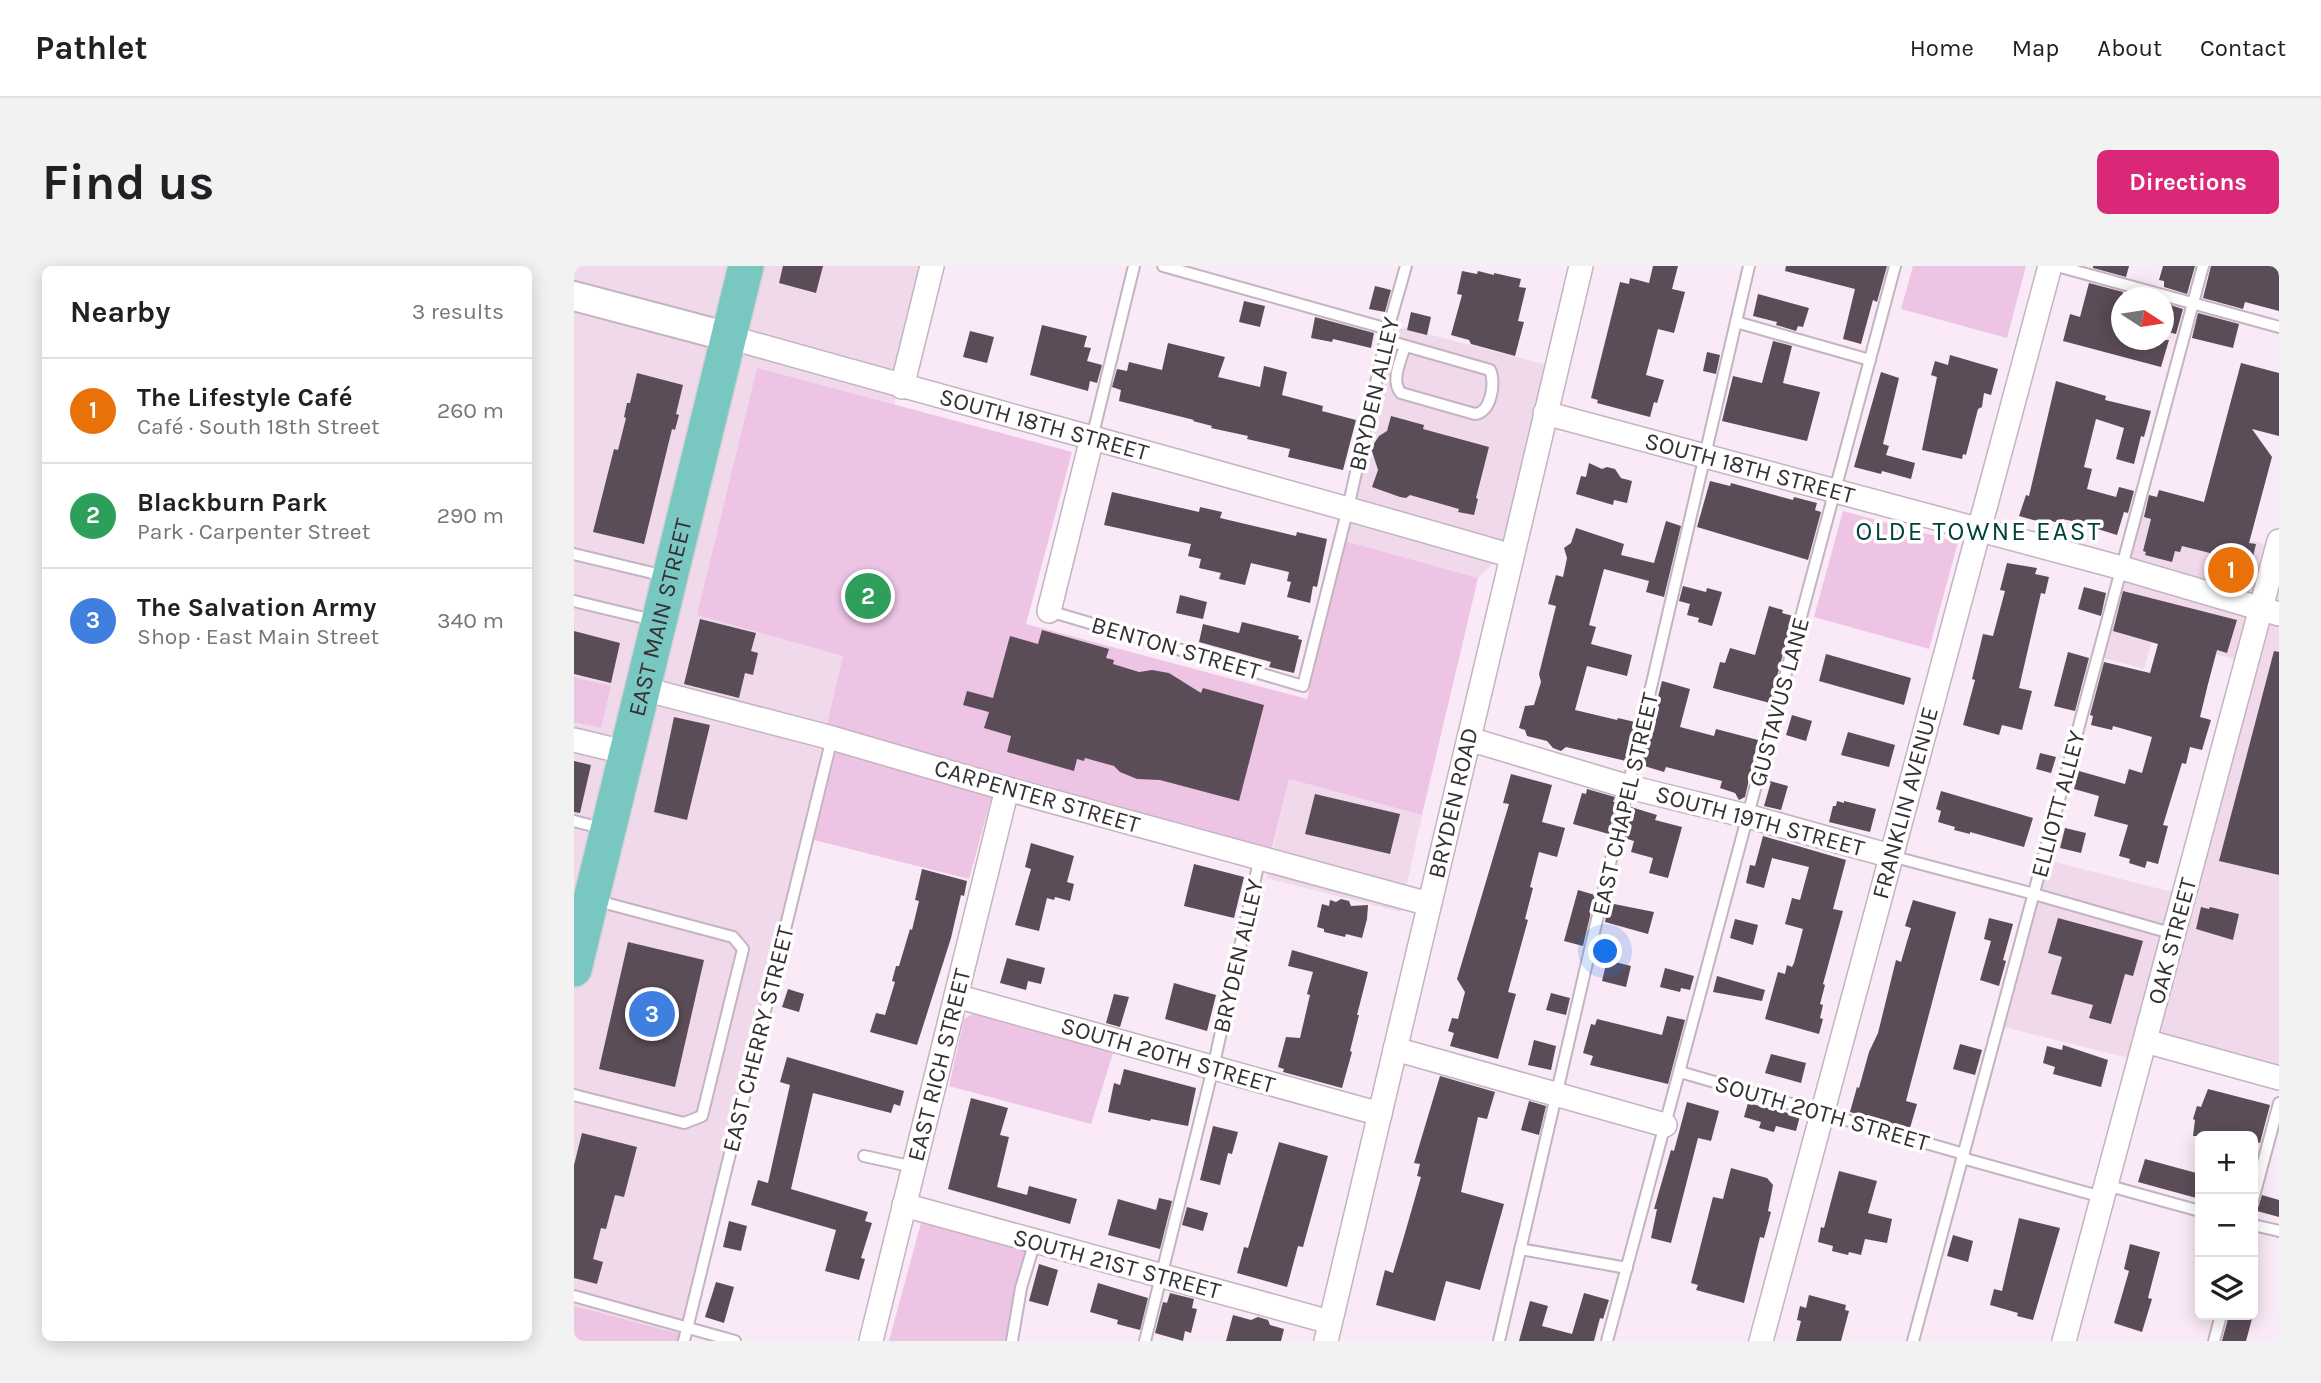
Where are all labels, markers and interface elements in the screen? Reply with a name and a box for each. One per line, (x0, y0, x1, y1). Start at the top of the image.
text: Pathlet (35, 29, 148, 67)
text: Home (1910, 34, 1974, 62)
text: Map (2012, 34, 2059, 62)
text: About (2097, 34, 2162, 62)
text: Contact (2200, 34, 2286, 62)
button: Directions (2097, 150, 2279, 214)
text: Find us (42, 154, 214, 211)
north arrow (2111, 287, 2174, 350)
text: Nearby (70, 294, 170, 330)
text: 3 results (412, 298, 504, 325)
street label: BRYDEN ALLEY (1343, 314, 1405, 474)
text: The Lifestyle Café (137, 382, 352, 413)
street label: SOUTH 18TH STREET (936, 382, 1152, 467)
text: 1 (89, 397, 97, 424)
text: 260 m (437, 397, 504, 424)
text: Café · South 18th Street (137, 413, 380, 440)
street label: SOUTH 18TH STREET (1642, 426, 1858, 510)
text: Blackburn Park (137, 487, 327, 518)
text: 2 (86, 502, 100, 529)
text: 290 m (437, 502, 504, 529)
street label: EAST MAIN STREET (622, 516, 698, 719)
district label: OLDE TOWNE EAST (1856, 516, 2102, 547)
text: Park · Carpenter Street (137, 518, 370, 545)
pin: 1 (2208, 544, 2254, 596)
pin: 2 (845, 570, 891, 622)
text: The Salvation Army (137, 592, 376, 623)
text: 3 (86, 607, 100, 634)
text: 340 m (437, 607, 504, 634)
street label: BENTON STREET (1088, 610, 1264, 686)
street label: GUSTAVUS LANE (1743, 614, 1815, 790)
text: Shop · East Main Street (137, 623, 379, 650)
street label: EAST CHAPEL STREET (1586, 690, 1664, 918)
street label: FRANKLIN AVENUE (1866, 704, 1944, 902)
street label: BRYDEN ROAD (1422, 725, 1484, 881)
street label: ELLIOTT ALLEY (2025, 728, 2091, 880)
street label: CARPENTER STREET (931, 753, 1143, 839)
street label: SOUTH 19TH STREET (1652, 780, 1868, 862)
street label: OAK STREET (2142, 875, 2202, 1007)
street label: BRYDEN ALLEY (1207, 876, 1269, 1036)
street label: EAST CHERRY STREET (716, 923, 800, 1155)
your location (1588, 934, 1622, 968)
street label: EAST RICH STREET (902, 966, 976, 1164)
pin: 3 (629, 988, 675, 1040)
street label: SOUTH 20TH STREET (1058, 1011, 1278, 1099)
street label: SOUTH 20TH STREET (1712, 1069, 1932, 1157)
map controls (2195, 1131, 2258, 1320)
button: + (2195, 1131, 2258, 1194)
button: − (2195, 1194, 2258, 1257)
street label: SOUTH 21ST STREET (1010, 1223, 1224, 1305)
button: layers (2195, 1257, 2258, 1320)

